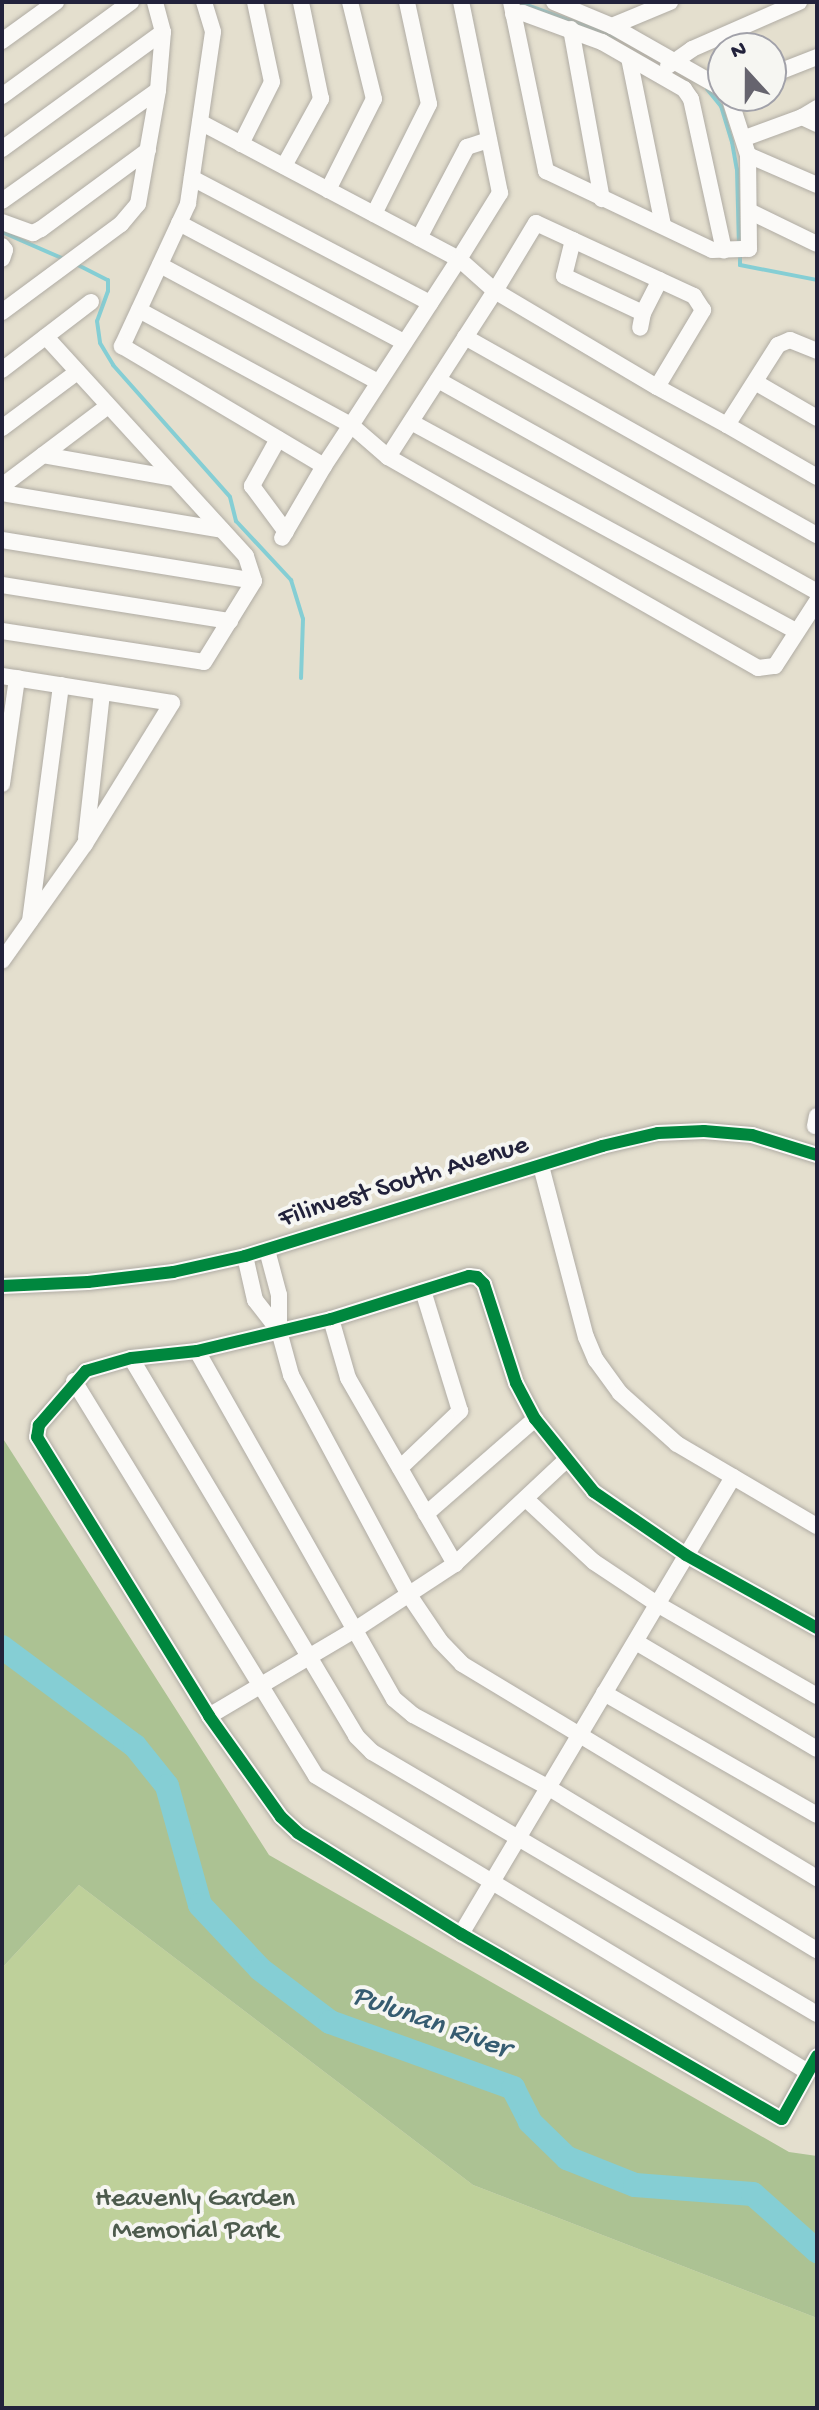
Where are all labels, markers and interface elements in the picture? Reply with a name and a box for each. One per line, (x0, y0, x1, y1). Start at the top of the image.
north arrow (707, 32, 787, 112)
text: N (728, 37, 750, 66)
street label: Filinvest South Avenue (275, 1129, 533, 1237)
water label: Pulunan River (346, 1979, 514, 2069)
park label: Heavenly Garden Memorial Park (95, 2183, 295, 2249)

